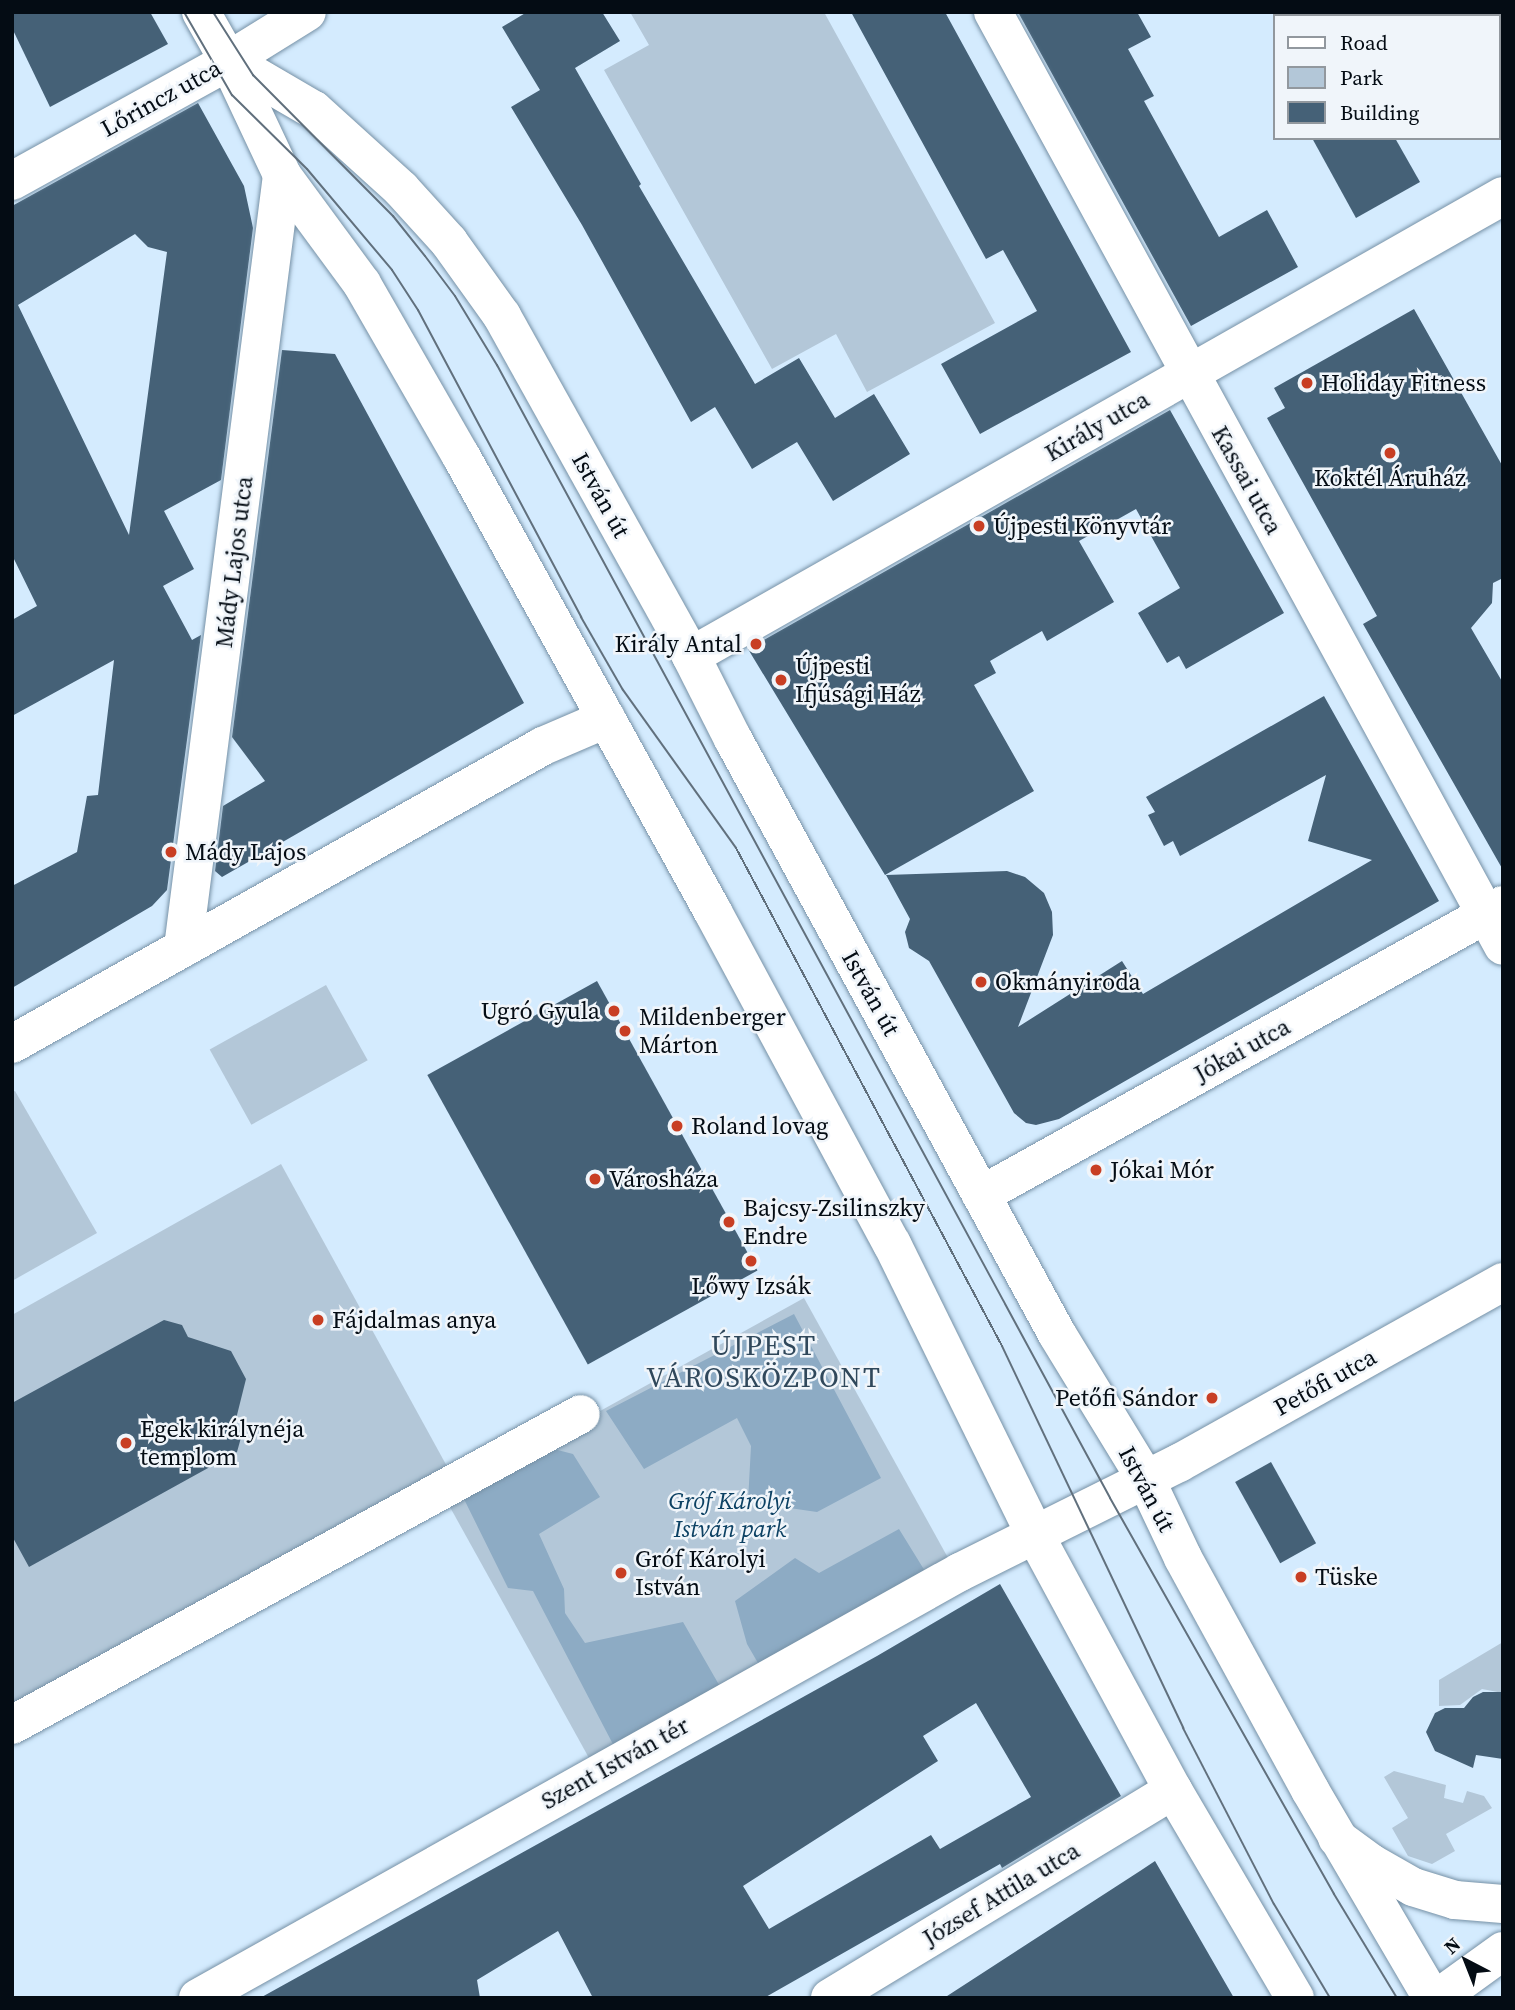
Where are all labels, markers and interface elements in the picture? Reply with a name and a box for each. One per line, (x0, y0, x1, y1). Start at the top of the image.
legend (1274, 14, 1501, 140)
text: Road (1340, 28, 1388, 57)
street label: Lőrincz utca (96, 53, 226, 143)
text: Park (1340, 63, 1383, 92)
text: Building (1340, 98, 1419, 127)
place label: Holiday Fitness (1321, 369, 1486, 397)
marker: Holiday Fitness (1299, 375, 1315, 391)
street label: Király utca (1040, 385, 1154, 467)
street label: Kassai utca (1205, 421, 1289, 539)
marker: Koktél Áruház (1382, 445, 1398, 461)
street label: István út (566, 448, 636, 542)
place label: Koktél Áruház (1314, 464, 1466, 492)
street label: Mády Lajos utca (209, 475, 259, 649)
place label: Újpesti Könyvtár (993, 512, 1171, 540)
marker: Újpesti Könyvtár (971, 518, 987, 534)
place label: Király Antal (614, 630, 742, 658)
marker: Király Antal (748, 636, 764, 652)
place label: Újpesti Ifjúsági Ház (795, 652, 921, 708)
marker: Újpesti Ifjúsági Ház (773, 672, 789, 688)
place label: Mády Lajos (185, 838, 306, 866)
marker: Mády Lajos (163, 844, 179, 860)
street label: István út (836, 946, 906, 1040)
place label: Okmányiroda (995, 968, 1141, 996)
marker: Okmányiroda (973, 974, 989, 990)
place label: Ugró Gyula (481, 997, 600, 1025)
marker: Ugró Gyula (606, 1003, 622, 1019)
place label: Mildenberger Márton (639, 1003, 786, 1059)
street label: Jókai utca (1189, 1012, 1295, 1088)
marker: Mildenberger Márton (617, 1023, 633, 1039)
place label: Roland lovag (691, 1112, 829, 1140)
marker: Roland lovag (669, 1118, 685, 1134)
place label: Jókai Mór (1110, 1156, 1214, 1184)
marker: Jókai Mór (1088, 1162, 1104, 1178)
place label: Városháza (609, 1165, 718, 1193)
marker: Városháza (587, 1171, 603, 1187)
place label: Bajcsy-Zsilinszky Endre (743, 1194, 925, 1250)
marker: Bajcsy-Zsilinszky Endre (721, 1214, 737, 1230)
marker: Lőwy Izsák (743, 1253, 759, 1269)
place label: Lőwy Izsák (691, 1272, 811, 1300)
place label: Fájdalmas anya (332, 1306, 496, 1334)
marker: Fájdalmas anya (310, 1312, 326, 1328)
district label: ÚJPEST VÁROSKÖZPONT (648, 1328, 880, 1394)
street label: Petőfi utca (1269, 1342, 1381, 1422)
place label: Petőfi Sándor (1055, 1384, 1198, 1412)
marker: Petőfi Sándor (1204, 1390, 1220, 1406)
place label: Egek királynéja templom (140, 1415, 304, 1471)
marker: Egek királynéja templom (118, 1435, 134, 1451)
street label: István út (1113, 1441, 1181, 1537)
park label: Gróf Károlyi István park (669, 1487, 791, 1543)
place label: Gróf Károlyi István (635, 1545, 766, 1601)
place label: Tüske (1315, 1563, 1378, 1591)
marker: Gróf Károlyi István (613, 1565, 629, 1581)
marker: Tüske (1293, 1569, 1309, 1585)
street label: Szent István tér (536, 1711, 694, 1815)
street label: József Attila utca (917, 1836, 1085, 1952)
north arrow (1431, 1926, 1501, 1996)
text: N (1438, 1931, 1466, 1960)

